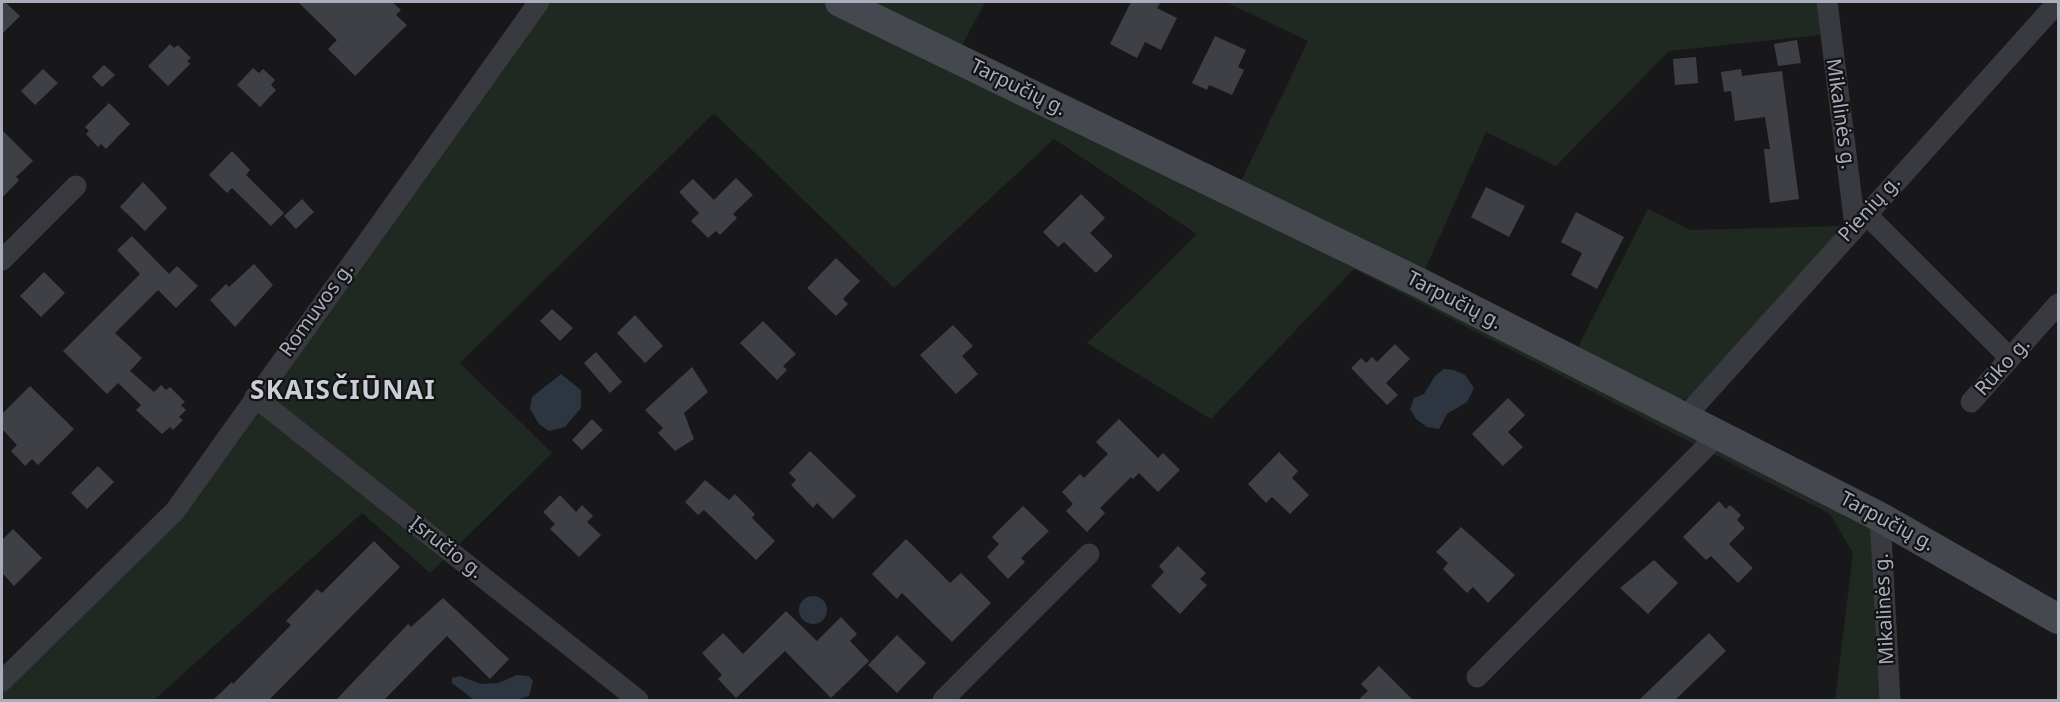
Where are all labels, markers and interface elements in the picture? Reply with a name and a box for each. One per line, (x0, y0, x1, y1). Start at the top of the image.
street label: Tarpučių g. (966, 54, 1070, 122)
street label: Mikalinės g. (1820, 57, 1860, 171)
street label: Pienių g. (1834, 171, 1906, 247)
street label: Romuvos g. (275, 258, 359, 362)
street label: Tarpučių g. (1402, 267, 1506, 335)
street label: Rūko g. (1971, 333, 2035, 401)
district label: SKAISČIŪNAI (250, 376, 436, 408)
street label: Tarpučių g. (1836, 487, 1938, 557)
street label: Įsručio g. (404, 512, 488, 584)
street label: Mikalinės g. (1870, 553, 1900, 665)

